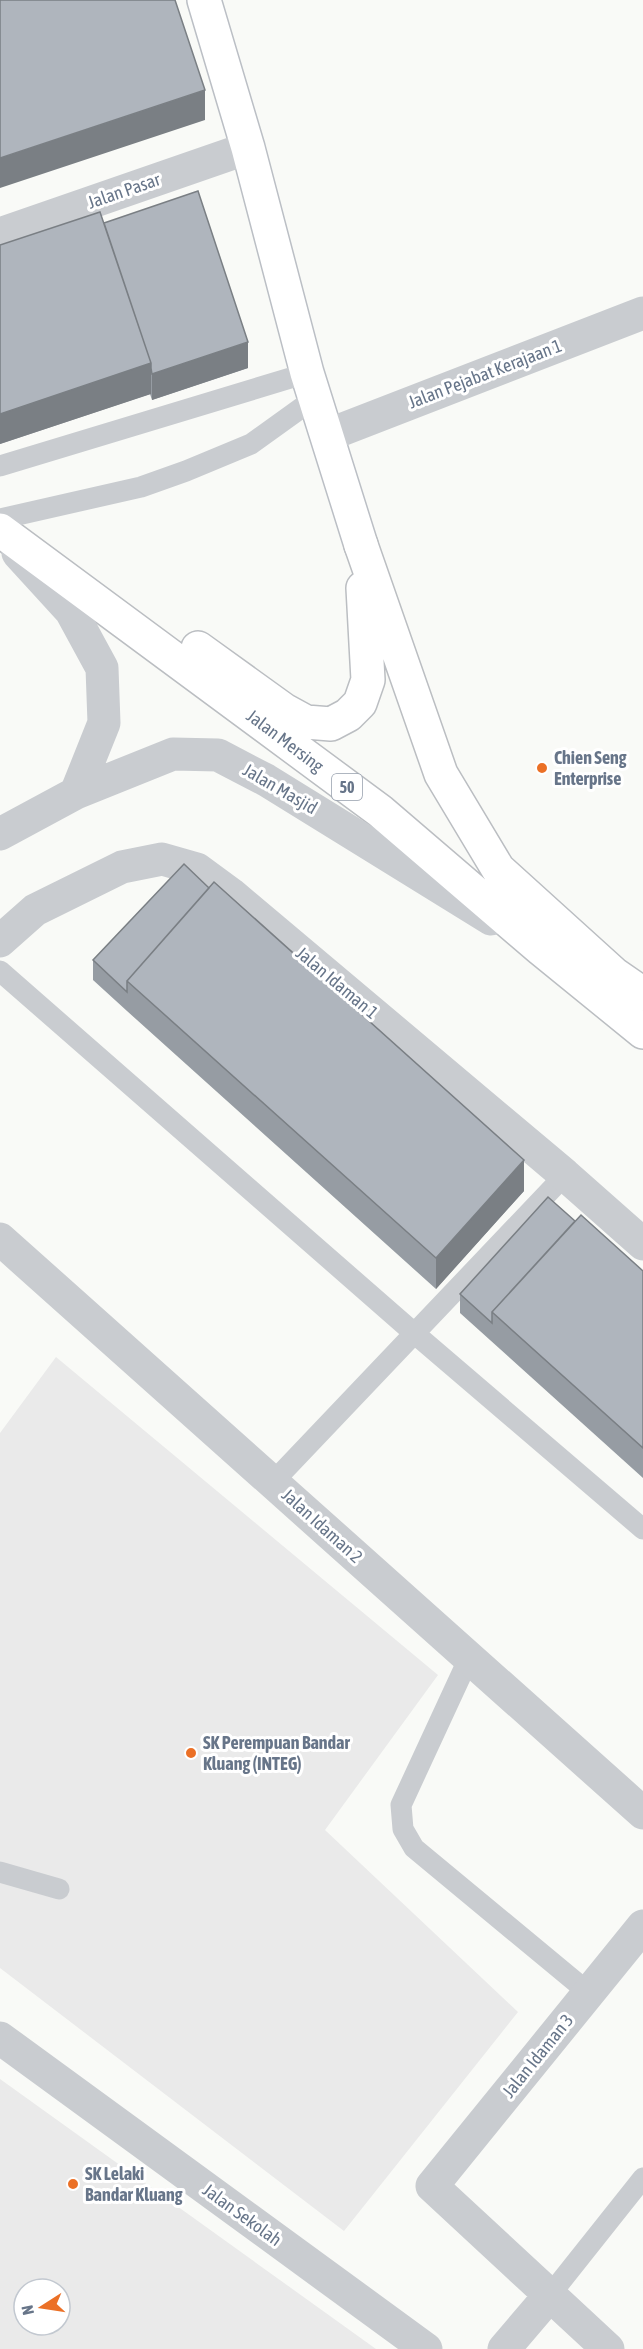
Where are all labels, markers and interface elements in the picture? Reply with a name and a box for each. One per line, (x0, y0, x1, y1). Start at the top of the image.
street label: Jalan Pasar (85, 168, 164, 213)
street label: Jalan Pejabat Kerajaan 1 (405, 335, 565, 413)
street label: Jalan Mersing (243, 705, 328, 777)
place label: Chien Seng Enterprise (554, 747, 627, 789)
street label: Jalan Masjid (239, 759, 321, 818)
marker: Chien Seng Enterprise (535, 761, 549, 775)
road number: 50 (332, 774, 362, 800)
street label: Jalan Idaman 1 (292, 942, 383, 1023)
street label: Jalan Idaman 2 (278, 1484, 367, 1567)
place label: SK Perempuan Bandar Kluang (INTEG) (203, 1732, 350, 1774)
marker: SK Perempuan Bandar Kluang (INTEG) (184, 1746, 198, 1760)
street label: Jalan Idaman 3 (498, 2010, 578, 2102)
place label: SK Lelaki Bandar Kluang (85, 2163, 183, 2205)
marker: SK Lelaki Bandar Kluang (66, 2177, 80, 2191)
street label: Jalan Sekolah (199, 2179, 286, 2250)
north arrow (12, 2277, 72, 2337)
text: N (18, 2304, 37, 2317)

